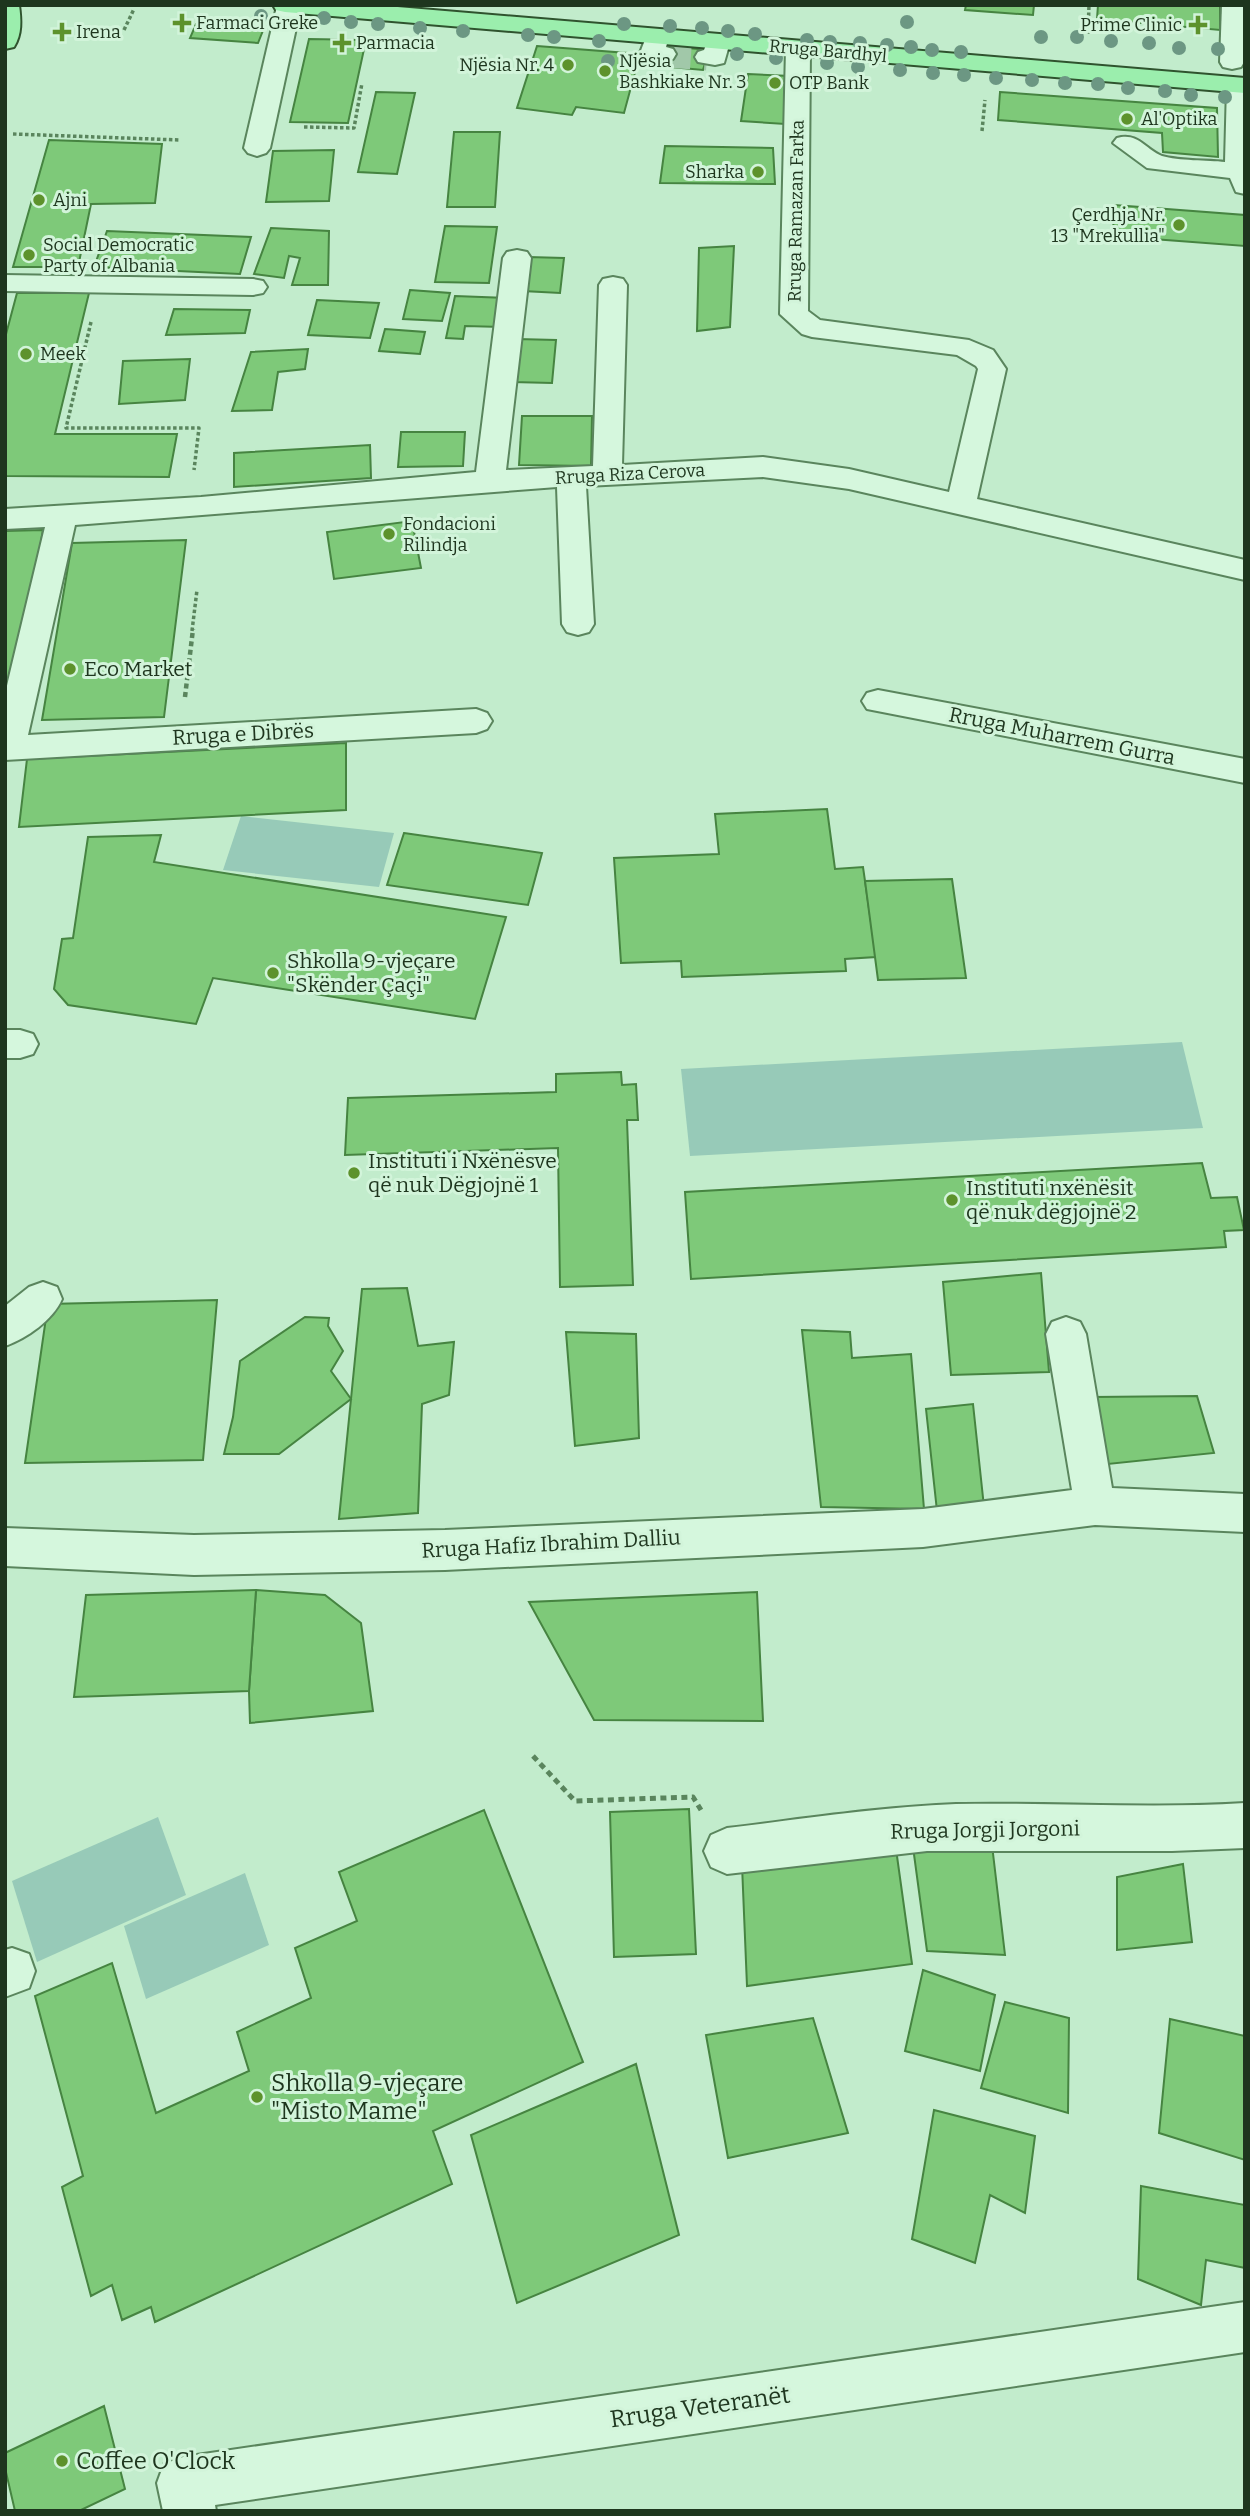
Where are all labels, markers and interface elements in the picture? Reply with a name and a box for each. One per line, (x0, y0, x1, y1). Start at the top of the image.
place label: Farmaci Greke (196, 12, 318, 34)
place label: Prime Clinic (1080, 14, 1182, 36)
marker: Farmaci Greke (174, 15, 190, 31)
marker: Prime Clinic (1188, 15, 1208, 35)
place label: Irena (76, 21, 121, 43)
marker: Irena (54, 24, 70, 40)
place label: Parmacia (356, 32, 435, 54)
marker: Parmacia (334, 35, 350, 51)
street label: Rruga Bardhyl (768, 35, 888, 67)
place label: Njësia Bashkiake Nr. 3 (619, 50, 746, 93)
place label: Njësia Nr. 4 (459, 54, 554, 76)
marker: Njësia Nr. 4 (560, 57, 576, 73)
marker: Njësia Bashkiake Nr. 3 (597, 63, 613, 79)
place label: OTP Bank (789, 72, 870, 94)
marker: OTP Bank (767, 75, 783, 91)
place label: Al'Optika (1141, 108, 1217, 130)
marker: Al'Optika (1119, 111, 1135, 127)
street label: Rruga Ramazan Farka (783, 119, 809, 302)
place label: Sharka (685, 161, 744, 183)
marker: Sharka (750, 164, 766, 180)
place label: Ajni (53, 189, 87, 211)
marker: Ajni (31, 192, 47, 208)
place label: Çerdhja Nr. 13 "Mrekullia" (1051, 204, 1165, 247)
marker: Çerdhja Nr. 13 "Mrekullia" (1171, 217, 1187, 233)
place label: Social Democratic Party of Albania (43, 234, 194, 277)
marker: Social Democratic Party of Albania (21, 247, 37, 263)
place label: Meek (40, 343, 86, 365)
marker: Meek (18, 346, 34, 362)
street label: Rruga Riza Cerova (554, 459, 706, 489)
place label: Fondacioni Rilindja (403, 513, 496, 556)
marker: Fondacioni Rilindja (381, 526, 397, 542)
place label: Eco Market (84, 656, 193, 682)
marker: Eco Market (62, 661, 78, 677)
street label: Rruga Muharrem Gurra (947, 701, 1178, 771)
street label: Rruga e Dibrës (171, 717, 315, 751)
place label: Shkolla 9-vjeçare "Skënder Çaçi" (287, 948, 455, 998)
marker: Shkolla 9-vjeçare "Skënder Çaçi" (265, 965, 281, 981)
place label: Instituti i Nxënësve që nuk Dëgjojnë 1 (368, 1148, 557, 1198)
marker: Instituti i Nxënësve që nuk Dëgjojnë 1 (346, 1165, 362, 1181)
place label: Instituti nxënësit që nuk dëgjojnë 2 (966, 1175, 1136, 1225)
marker: Instituti nxënësit që nuk dëgjojnë 2 (944, 1192, 960, 1208)
street label: Rruga Hafiz Ibrahim Dalliu (421, 1524, 681, 1564)
street label: Rruga Jorgji Jorgoni (890, 1815, 1080, 1845)
place label: Shkolla 9-vjeçare "Misto Mame" (271, 2069, 463, 2125)
marker: Shkolla 9-vjeçare "Misto Mame" (249, 2089, 265, 2105)
street label: Rruga Veteranët (608, 2380, 792, 2433)
place label: Coffee O'Clock (76, 2447, 235, 2475)
marker: Coffee O'Clock (54, 2453, 70, 2469)

